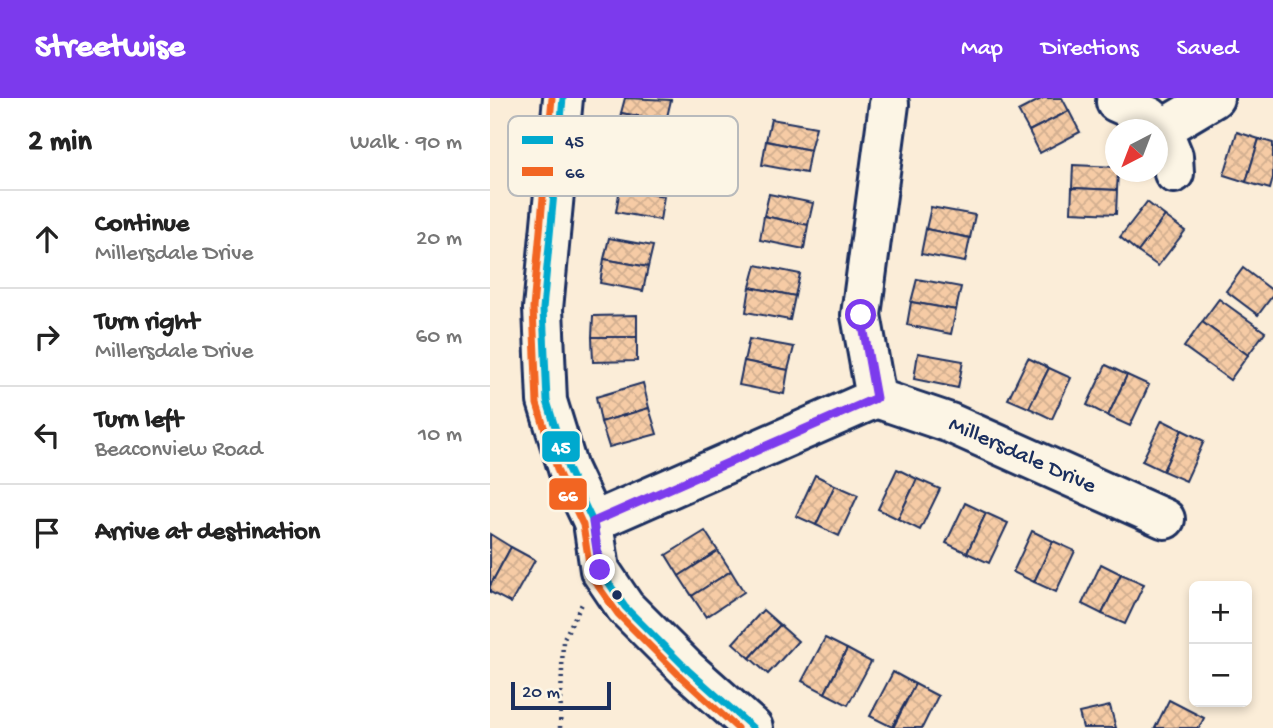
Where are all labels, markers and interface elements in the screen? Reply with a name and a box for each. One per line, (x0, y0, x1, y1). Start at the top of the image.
text: Streetwise (35, 30, 185, 68)
text: Map (961, 35, 1003, 64)
text: Directions (1041, 35, 1139, 64)
text: Saved (1177, 35, 1238, 64)
legend (508, 116, 738, 196)
north arrow (1105, 119, 1168, 182)
text: 2 min (28, 126, 92, 161)
text: Walk · 90 m (350, 130, 462, 157)
text: 45 (565, 132, 584, 155)
text: 66 (565, 163, 585, 186)
text: Continue (95, 210, 189, 241)
icon: ahead (28, 220, 66, 258)
text: 20 m (416, 226, 462, 253)
text: Millersdale Drive (95, 241, 253, 268)
route start (845, 299, 876, 330)
text: Turn right (95, 308, 199, 339)
icon: right (28, 318, 66, 356)
text: 60 m (416, 324, 462, 351)
text: Millersdale Drive (95, 339, 253, 366)
text: Turn left (95, 406, 183, 437)
street label: Millersdale Drive (944, 411, 1101, 501)
icon: left (28, 416, 66, 454)
text: 10 m (418, 422, 462, 449)
line badge: 45 (541, 430, 581, 463)
text: Beaconview Road (95, 437, 263, 464)
text: 45 (551, 438, 570, 461)
line badge: 66 (548, 477, 588, 511)
text: 66 (558, 486, 578, 509)
icon: arrive (28, 514, 66, 552)
text: Arrive at destination (95, 518, 320, 549)
route end (584, 554, 615, 585)
map controls (1189, 581, 1252, 707)
button: + (1189, 581, 1252, 644)
unlabelled marker (610, 588, 624, 602)
button: − (1189, 644, 1252, 707)
scale bar (511, 679, 611, 711)
text: 20 m (522, 682, 560, 705)

